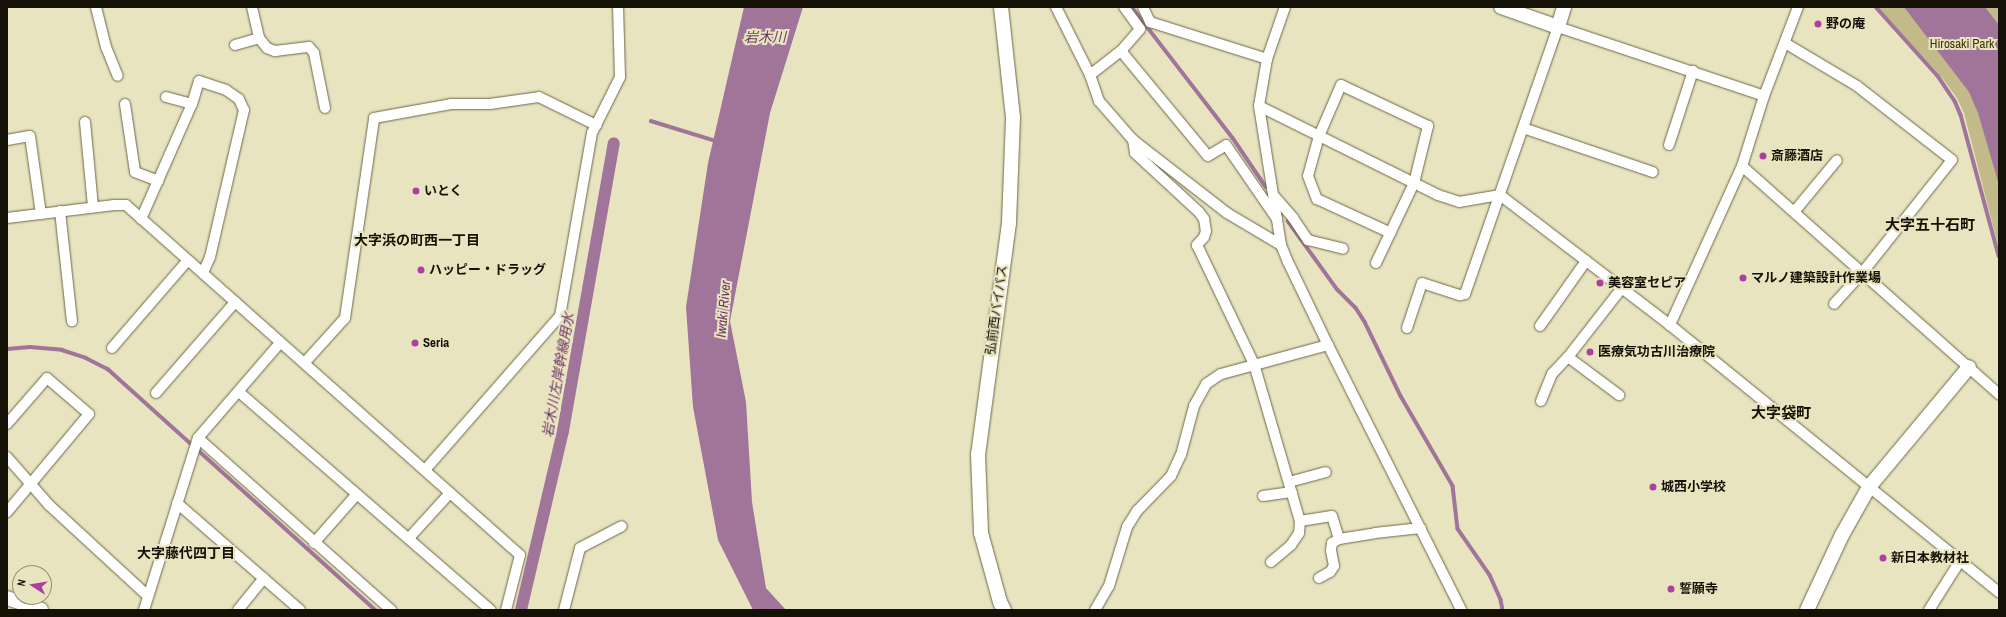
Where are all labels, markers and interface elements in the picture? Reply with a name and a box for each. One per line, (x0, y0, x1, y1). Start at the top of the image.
place label: 野の庵 (1826, 16, 1865, 32)
marker: 野の庵 (1813, 19, 1823, 29)
water label: 岩木川 (744, 29, 786, 45)
park label: Hirosaki Park (1930, 36, 1994, 52)
place label: 斎藤酒店 (1771, 148, 1823, 164)
marker: 斎藤酒店 (1758, 151, 1768, 161)
place label: いとく (424, 183, 463, 199)
marker: いとく (411, 186, 421, 196)
district label: 大字五十石町 (1885, 216, 1975, 234)
district label: 大字浜の町西一丁目 (354, 232, 480, 248)
place label: ハッピー・ドラッグ (429, 262, 546, 278)
street label: 弘前西バイパス (983, 264, 1011, 356)
marker: ハッピー・ドラッグ (416, 265, 426, 275)
place label: マルノ建築設計作業場 (1751, 270, 1881, 286)
marker: マルノ建築設計作業場 (1738, 273, 1748, 283)
place label: 美容室セピア (1608, 275, 1686, 291)
marker: 美容室セピア (1595, 278, 1605, 288)
water label: Iwaki River (712, 280, 734, 338)
water label: 岩木川左岸幹線用水 (539, 311, 577, 439)
place label: Seria (423, 335, 449, 351)
marker: Seria (410, 338, 420, 348)
place label: 医療気功古川治療院 (1598, 344, 1715, 360)
marker: 医療気功古川治療院 (1585, 347, 1595, 357)
district label: 大字袋町 (1751, 404, 1811, 422)
place label: 城西小学校 (1661, 479, 1726, 495)
marker: 城西小学校 (1648, 482, 1658, 492)
district label: 大字藤代四丁目 (137, 545, 235, 561)
place label: 新日本教材社 (1891, 550, 1969, 566)
marker: 新日本教材社 (1878, 553, 1888, 563)
north arrow (12, 565, 52, 605)
text: N (14, 578, 29, 587)
place label: 誓願寺 (1679, 581, 1718, 597)
marker: 誓願寺 (1666, 584, 1676, 594)

